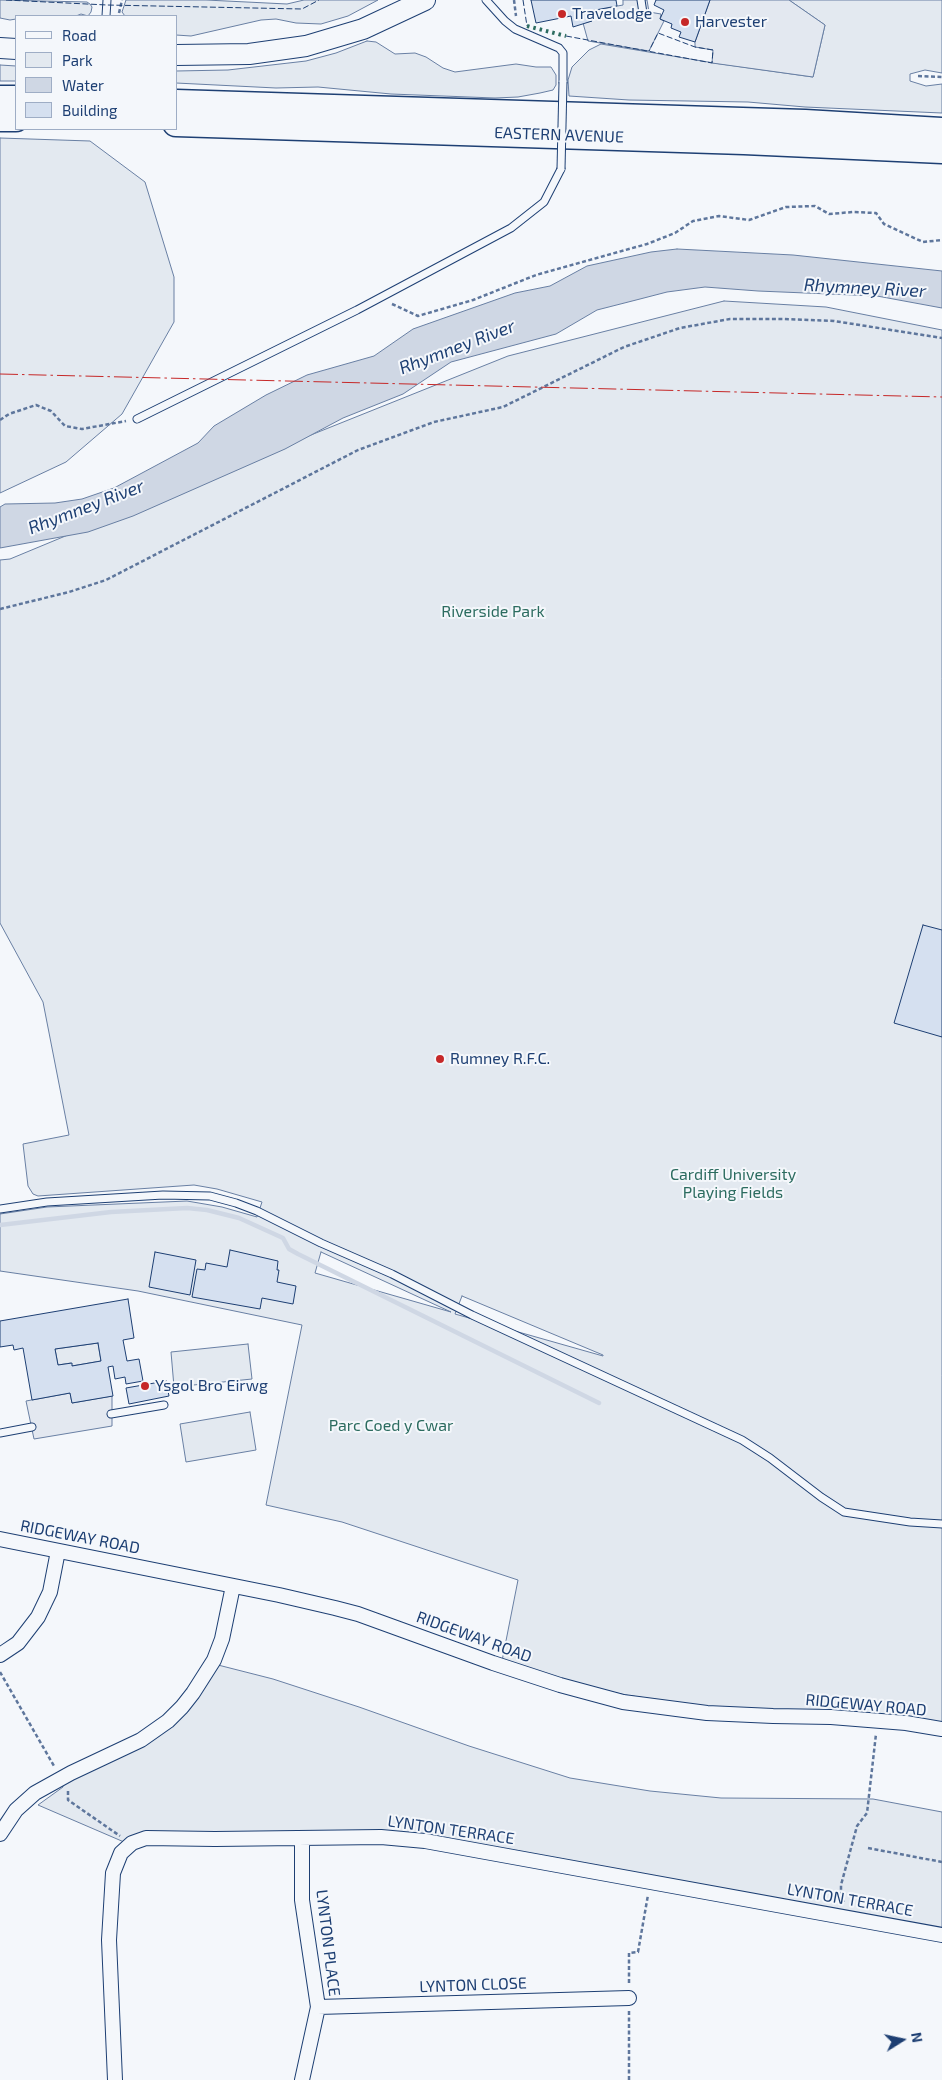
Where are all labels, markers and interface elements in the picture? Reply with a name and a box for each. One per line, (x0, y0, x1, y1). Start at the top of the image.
place label: Travelodge (572, 4, 652, 24)
marker: Travelodge (556, 8, 568, 20)
place label: Harvester (695, 12, 767, 32)
legend (15, 15, 178, 130)
marker: Harvester (679, 16, 691, 28)
text: Road (62, 26, 97, 44)
text: Park (62, 51, 93, 69)
text: Water (62, 76, 104, 94)
text: Building (62, 101, 117, 119)
street label: EASTERN AVENUE (494, 123, 624, 147)
water label: Rhymney River (803, 274, 927, 302)
water label: Rhymney River (396, 315, 518, 379)
water label: Rhymney River (25, 475, 147, 539)
park label: Riverside Park (441, 602, 545, 622)
place label: Rumney R.F.C. (450, 1049, 550, 1069)
marker: Rumney R.F.C. (434, 1053, 446, 1065)
park label: Cardiff University Playing Fields (670, 1165, 796, 1203)
place label: Ysgol Bro Eirwg (155, 1376, 268, 1396)
marker: Ysgol Bro Eirwg (139, 1380, 151, 1392)
park label: Parc Coed y Cwar (329, 1416, 453, 1436)
street label: RIDGEWAY ROAD (19, 1516, 141, 1558)
street label: RIDGEWAY ROAD (414, 1607, 534, 1667)
street label: RIDGEWAY ROAD (805, 1690, 927, 1720)
street label: LYNTON TERRACE (386, 1812, 516, 1848)
street label: LYNTON TERRACE (785, 1879, 915, 1921)
street label: LYNTON PLACE (312, 1889, 344, 1997)
street label: LYNTON CLOSE (419, 1974, 527, 1996)
north arrow (877, 2015, 927, 2065)
text: N (908, 2031, 927, 2044)

